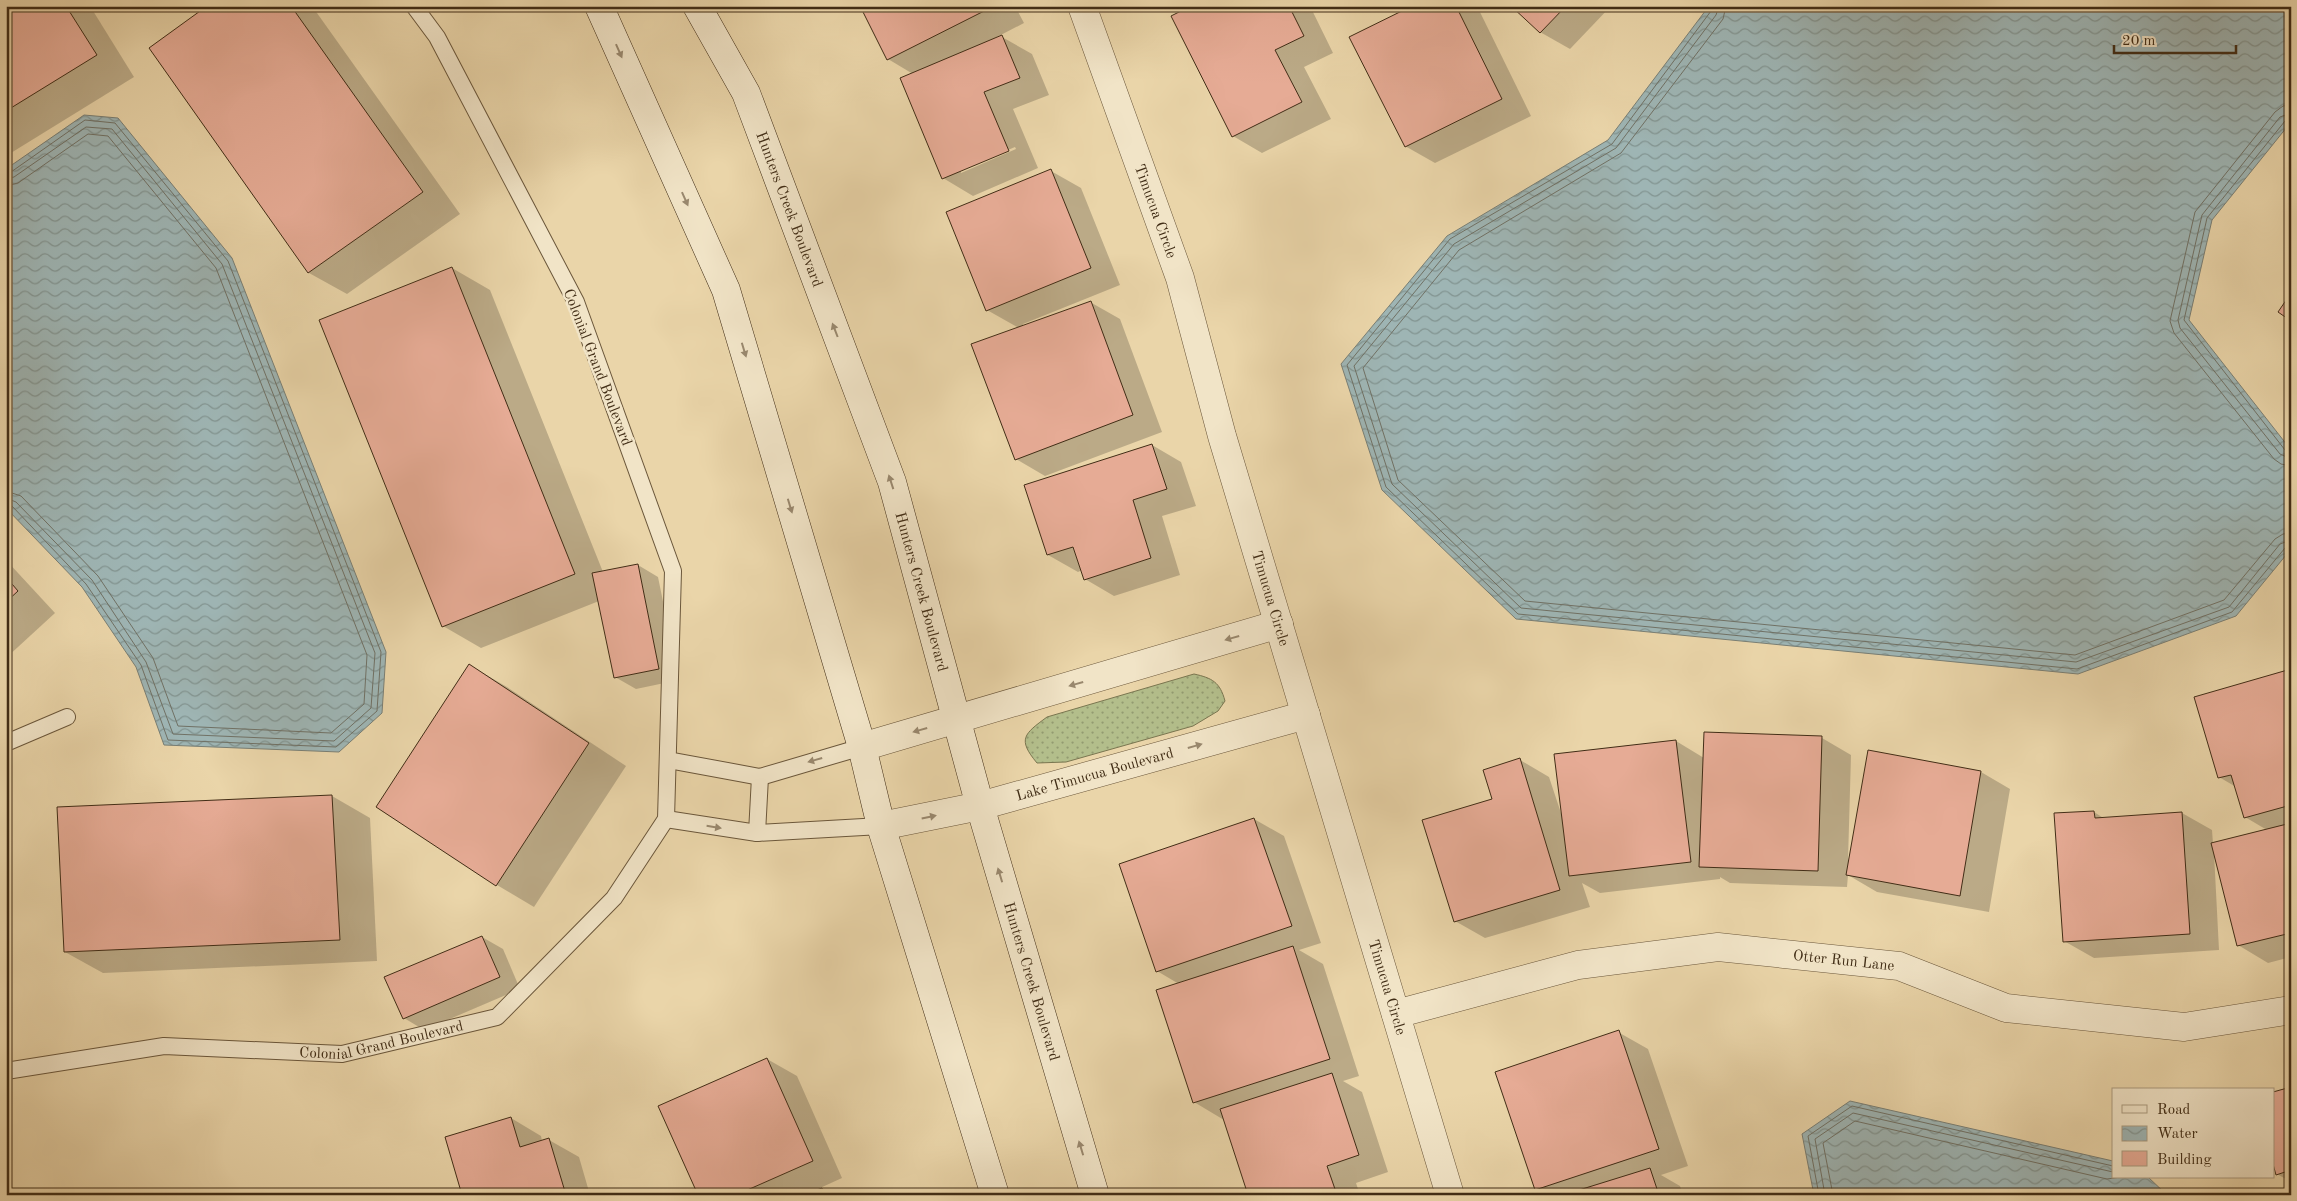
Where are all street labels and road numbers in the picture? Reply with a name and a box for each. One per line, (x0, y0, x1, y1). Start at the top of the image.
street label: Hunters Creek Boulevard (752, 130, 824, 290)
street label: Timucua Circle (1131, 163, 1178, 261)
street label: Colonial Grand Boulevard (560, 287, 634, 448)
street label: Hunters Creek Boulevard (892, 511, 949, 674)
street label: Timucua Circle (1248, 549, 1291, 648)
street label: Lake Timucua Boulevard (1014, 746, 1176, 805)
street label: Hunters Creek Boulevard (1000, 901, 1061, 1063)
street label: Timucua Circle (1365, 938, 1408, 1037)
street label: Otter Run Lane (1792, 949, 1895, 974)
street label: Colonial Grand Boulevard (299, 1019, 465, 1063)

